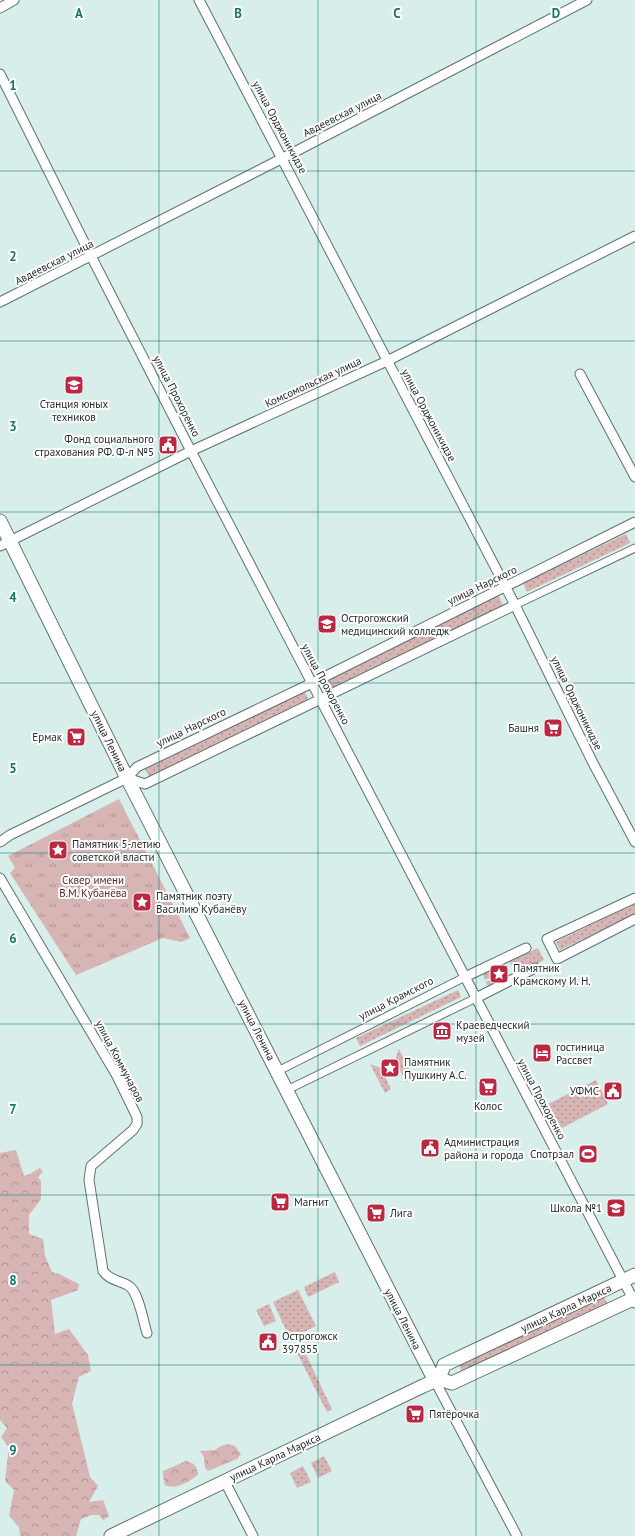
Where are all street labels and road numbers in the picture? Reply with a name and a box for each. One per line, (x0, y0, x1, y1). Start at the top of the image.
street label: улица Орджоникидзе (250, 78, 311, 176)
street label: Авдеевская улица (300, 88, 384, 140)
street label: Авдеевская улица (12, 236, 96, 288)
street label: улица Прохоренко (150, 353, 204, 439)
street label: Комсомольская улица (263, 353, 363, 411)
street label: улица Орджоникидзе (399, 366, 460, 464)
street label: улица Нарского (445, 562, 519, 608)
street label: улица Прохоренко (299, 641, 353, 727)
street label: улица Орджоникидзе (548, 654, 606, 753)
street label: улица Нарского (154, 704, 228, 750)
street label: улица Ленина (88, 708, 130, 774)
street label: улица Крамского (356, 973, 436, 1023)
street label: улица Ленина (236, 997, 278, 1063)
street label: улица Коммунаров (92, 1018, 148, 1104)
street label: улица Прохоренко (515, 1056, 569, 1142)
street label: улица Карла Маркса (518, 1281, 614, 1335)
street label: улица Ленина (382, 1286, 424, 1352)
street label: улица Карла Маркса (227, 1430, 323, 1484)

